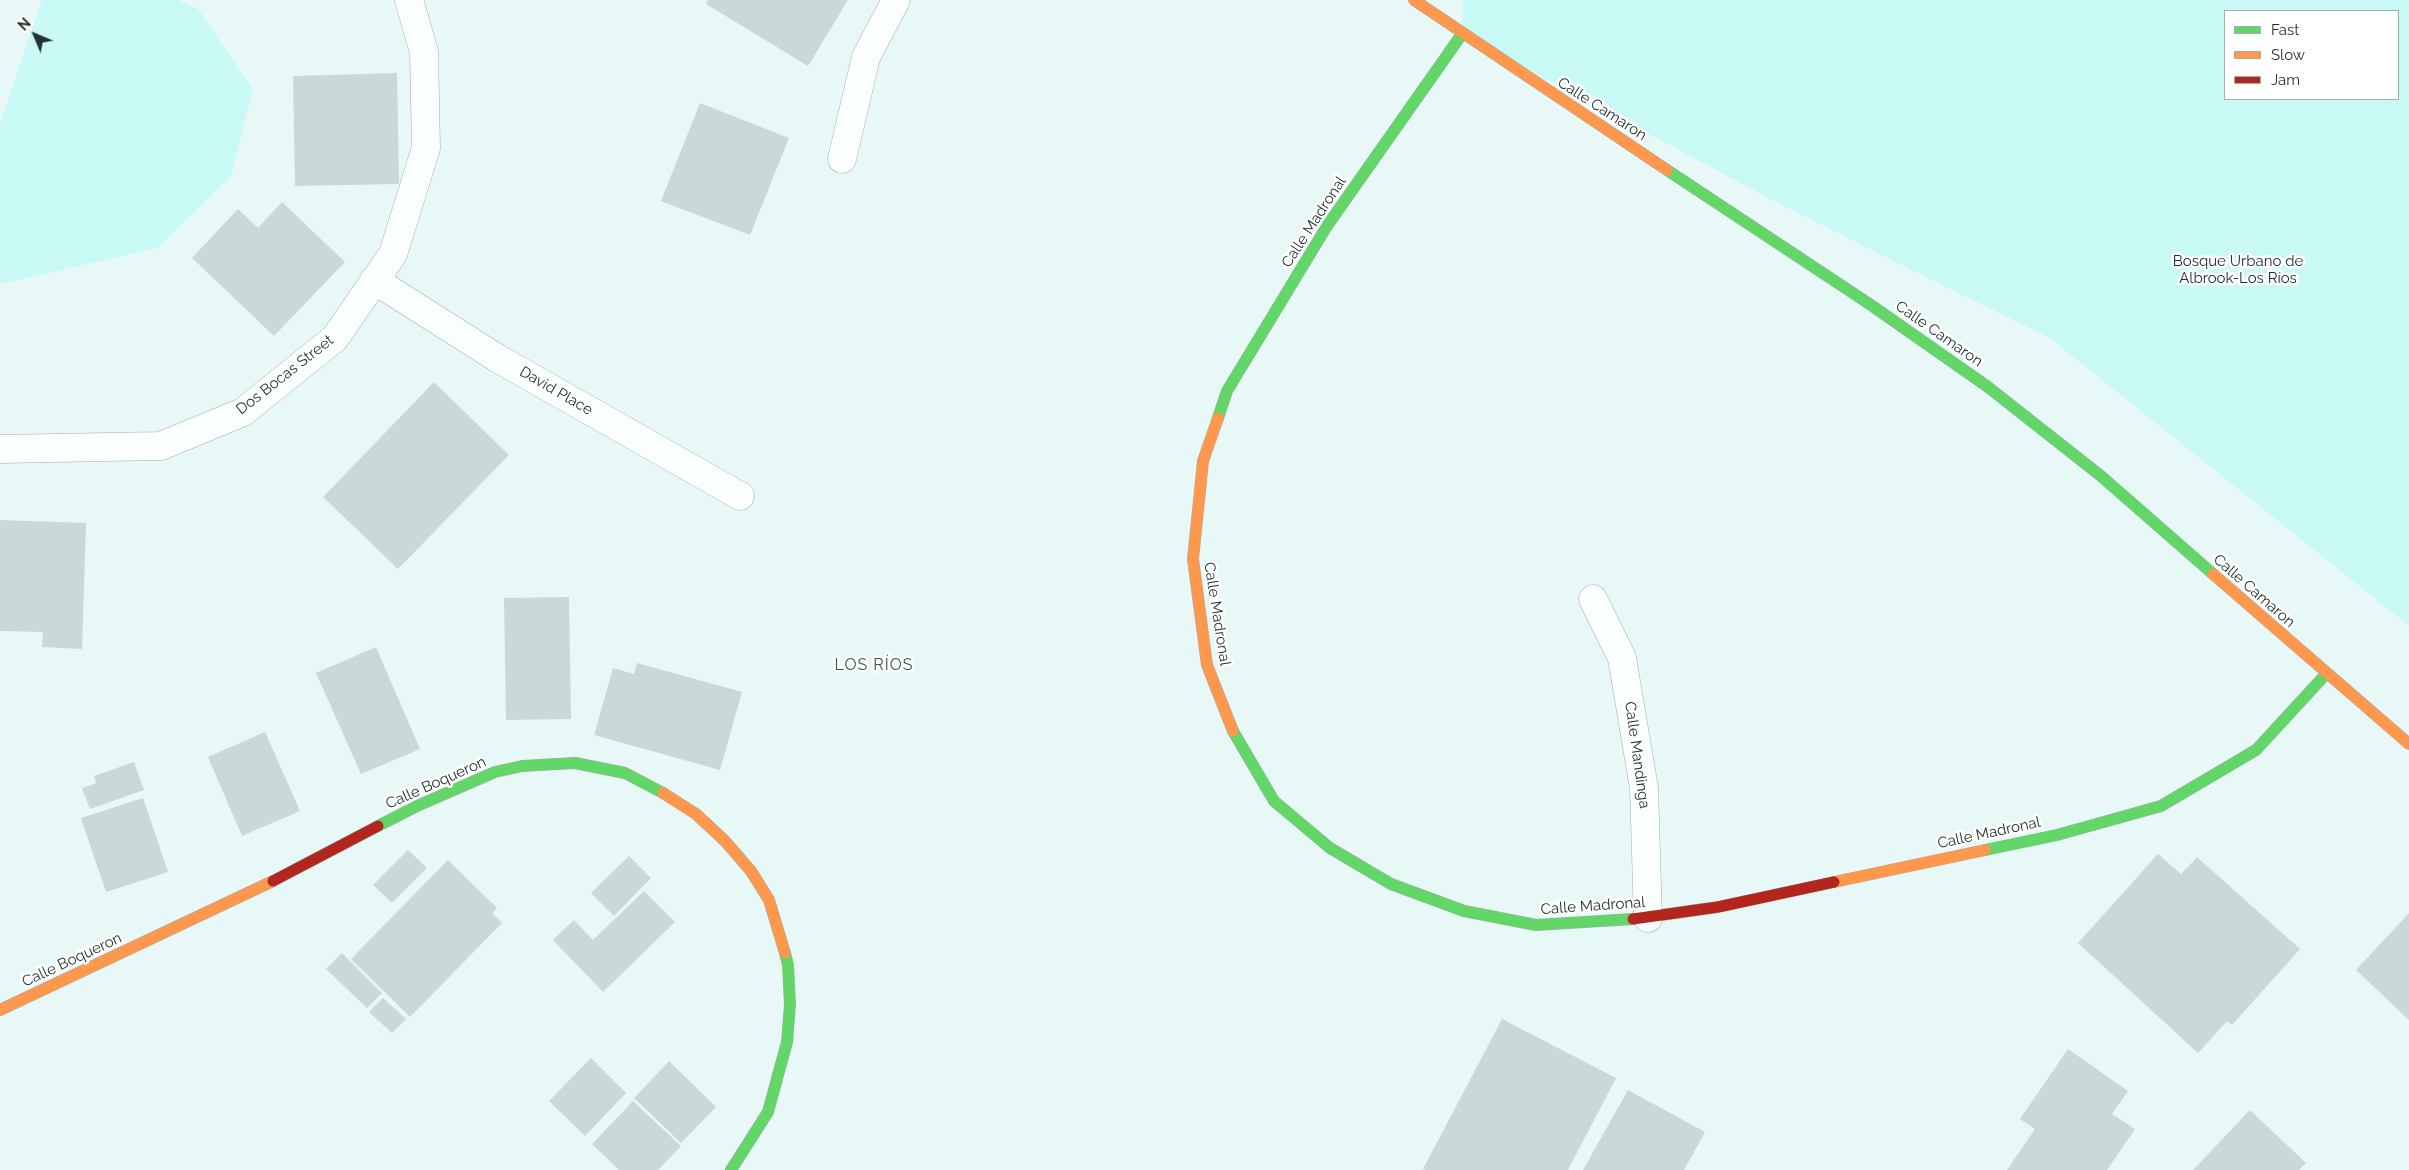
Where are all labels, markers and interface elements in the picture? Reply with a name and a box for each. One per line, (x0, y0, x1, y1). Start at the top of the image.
north arrow (10, 10, 60, 60)
legend (2224, 10, 2399, 100)
text: N (15, 15, 34, 34)
text: Fast (2271, 21, 2299, 39)
text: Slow (2271, 46, 2305, 64)
text: Jam (2271, 71, 2300, 89)
street label: Calle Camaron (1554, 74, 1650, 144)
street label: Calle Madronal (1278, 173, 1350, 271)
park label: Bosque Urbano de Albrook-Los Ríos (2173, 252, 2303, 287)
street label: Calle Camaron (1892, 297, 1986, 371)
street label: Dos Bocas Street (233, 331, 337, 419)
street label: David Place (516, 363, 596, 419)
street label: Calle Camaron (2209, 551, 2299, 631)
street label: Calle Madronal (1200, 561, 1234, 667)
district label: LOS RÍOS (834, 655, 914, 675)
street label: Calle Mandinga (1621, 700, 1653, 810)
street label: Calle Boqueron (383, 753, 489, 813)
street label: Calle Madronal (1936, 813, 2042, 853)
street label: Calle Madronal (1540, 893, 1646, 919)
street label: Calle Boqueron (19, 929, 125, 991)

